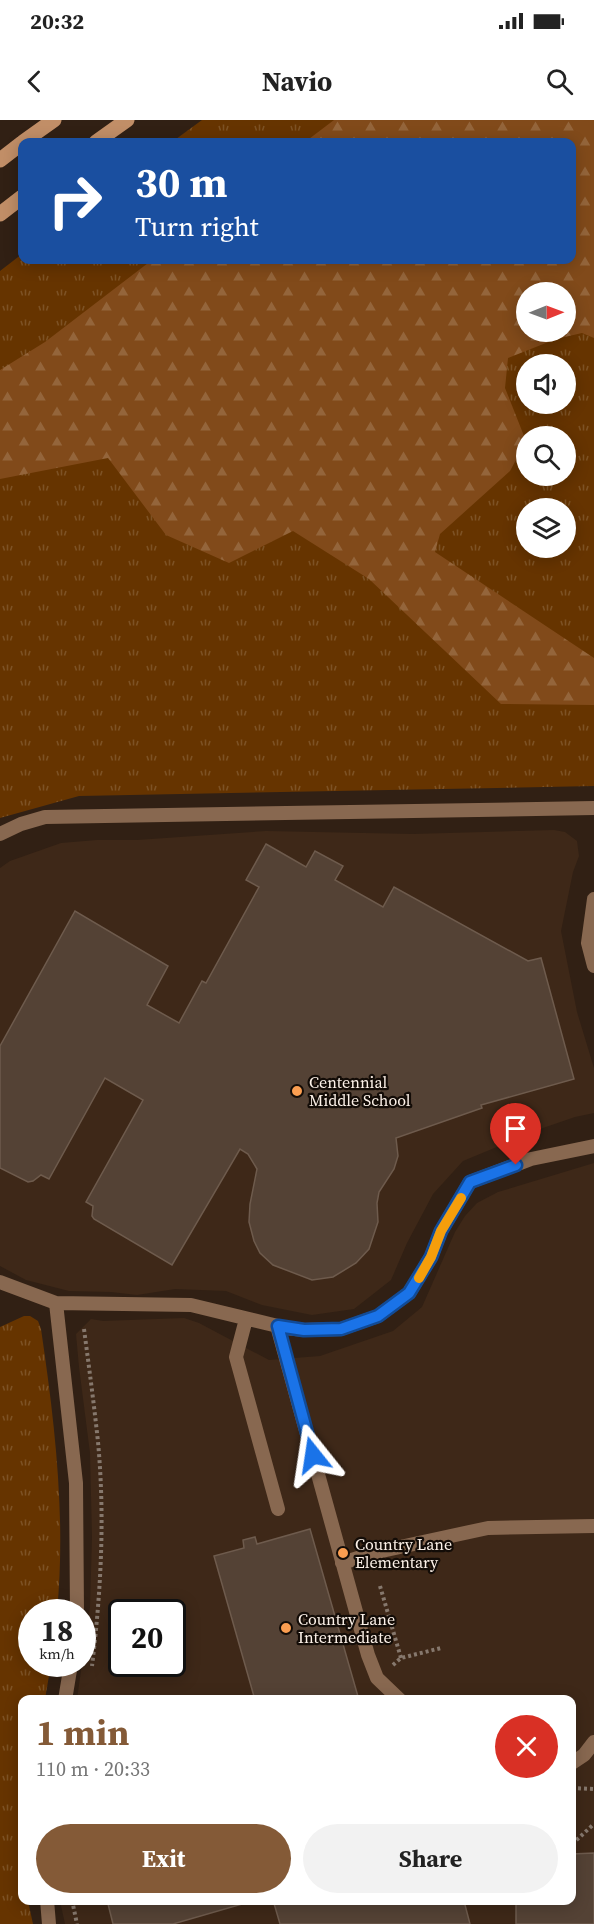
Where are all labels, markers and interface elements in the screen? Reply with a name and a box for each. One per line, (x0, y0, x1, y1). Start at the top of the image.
text: 20:32 (30, 6, 84, 36)
text: Navio (262, 63, 332, 100)
icon: back (18, 65, 51, 98)
icon: search (543, 65, 576, 98)
text: 30 m (135, 153, 228, 211)
icon: right (36, 162, 114, 240)
text: Turn right (135, 208, 259, 245)
north arrow (516, 282, 576, 342)
map controls (516, 282, 576, 558)
button: sound (516, 354, 576, 414)
button: search (516, 426, 576, 486)
button: layers (516, 498, 576, 558)
place label: Centennial Middle School (309, 1071, 411, 1111)
marker: Centennial Middle School (290, 1084, 304, 1098)
pin (490, 1103, 541, 1165)
icon: arrive (499, 1112, 532, 1145)
position arrow (281, 1423, 345, 1487)
place label: Country Lane Elementary (355, 1533, 452, 1573)
marker: Country Lane Elementary (336, 1546, 350, 1560)
speed limit sign: 20 (108, 1599, 186, 1677)
place label: Country Lane Intermediate (298, 1608, 395, 1648)
text: 18 (41, 1610, 73, 1651)
marker: Country Lane Intermediate (279, 1621, 293, 1635)
text: km/h (39, 1643, 75, 1664)
text: 1 min (36, 1708, 129, 1757)
button: close (495, 1715, 558, 1778)
text: 110 m · 20:33 (36, 1755, 150, 1783)
button: Exit (36, 1824, 291, 1893)
button: Share (303, 1824, 558, 1893)

